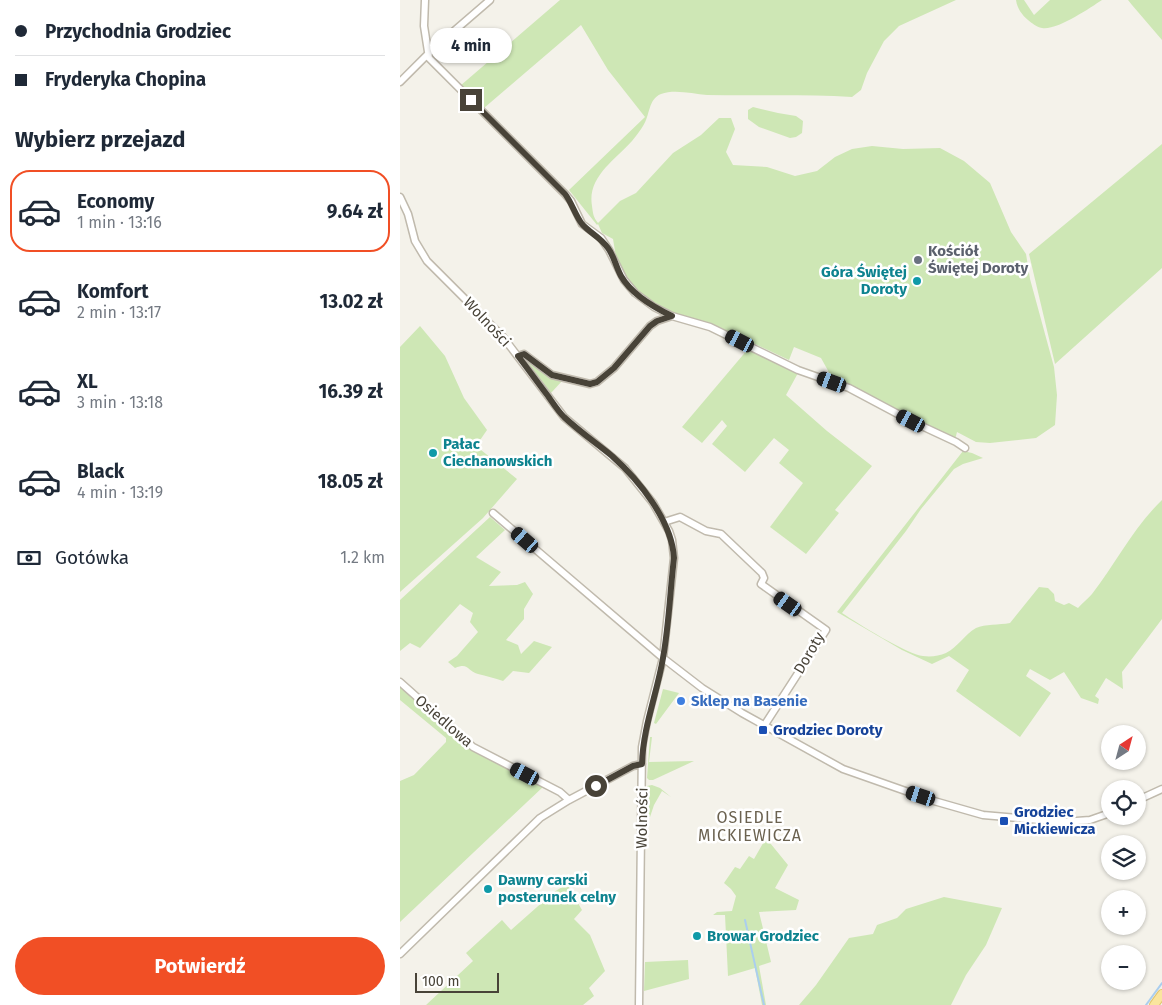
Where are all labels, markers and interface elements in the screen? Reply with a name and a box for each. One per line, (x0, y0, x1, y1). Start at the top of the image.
text: Przychodnia Grodziec (45, 20, 231, 43)
callout: 4 min (430, 28, 512, 62)
text: 4 min (451, 36, 491, 55)
text: Fryderyka Chopina (45, 68, 206, 91)
route end (460, 89, 482, 111)
text: Wybierz przejazd (15, 126, 186, 153)
icon: car (17, 189, 62, 234)
text: Economy (77, 190, 154, 213)
text: 9.64 zł (327, 200, 383, 223)
text: 1 min · 13:16 (77, 213, 162, 232)
place label: Kościół Świętej Doroty (928, 242, 1028, 277)
marker: Kościół Świętej Doroty (912, 254, 924, 266)
place label: Góra Świętej Doroty (821, 263, 907, 298)
marker: Góra Świętej Doroty (911, 275, 923, 287)
icon: car (17, 279, 62, 324)
text: Komfort (77, 280, 148, 303)
text: 13.02 zł (320, 290, 383, 313)
street label: Wolności (459, 293, 515, 351)
text: 2 min · 13:17 (77, 303, 161, 322)
car (723, 328, 756, 354)
icon: car (17, 369, 62, 414)
text: XL (77, 370, 98, 393)
car (815, 370, 848, 394)
text: 16.39 zł (319, 380, 383, 403)
text: 3 min · 13:18 (77, 393, 163, 412)
car (894, 407, 927, 435)
place label: Pałac Ciechanowskich (443, 435, 552, 470)
marker: Pałac Ciechanowskich (427, 447, 439, 459)
icon: car (17, 459, 62, 504)
text: Black (77, 460, 124, 483)
text: 18.05 zł (318, 470, 383, 493)
text: 4 min · 13:19 (77, 483, 163, 502)
car (508, 524, 541, 556)
icon: cash (15, 544, 43, 572)
text: Gotówka (55, 546, 129, 569)
text: 1.2 km (340, 548, 385, 567)
car (771, 589, 804, 619)
street label: Doroty (790, 628, 828, 677)
street label: Osiedlowa (411, 691, 477, 751)
place label: Sklep na Basenie (691, 692, 807, 710)
marker: Sklep na Basenie (675, 695, 687, 707)
place label: Grodziec Doroty (773, 721, 883, 739)
marker: Grodziec Doroty (757, 724, 769, 736)
north arrow (1101, 725, 1146, 770)
map controls (1101, 725, 1146, 990)
car (508, 761, 541, 787)
route start (585, 775, 607, 797)
button: locate (1101, 780, 1146, 825)
car (904, 784, 937, 808)
street label: Wolności (632, 787, 652, 849)
place label: Grodziec Mickiewicza (1014, 803, 1096, 838)
district label: OSIEDLE MICKIEWICZA (698, 808, 802, 845)
marker: Grodziec Mickiewicza (998, 815, 1010, 827)
button: layers (1101, 835, 1146, 880)
place label: Dawny carski posterunek celny (498, 871, 616, 906)
marker: Dawny carski posterunek celny (482, 883, 494, 895)
button: + (1101, 890, 1146, 935)
place label: Browar Grodziec (707, 927, 820, 945)
marker: Browar Grodziec (691, 930, 703, 942)
button: Potwierdź (15, 937, 385, 995)
button: − (1101, 945, 1146, 990)
scale bar (415, 970, 499, 993)
text: 100 m (422, 973, 459, 990)

